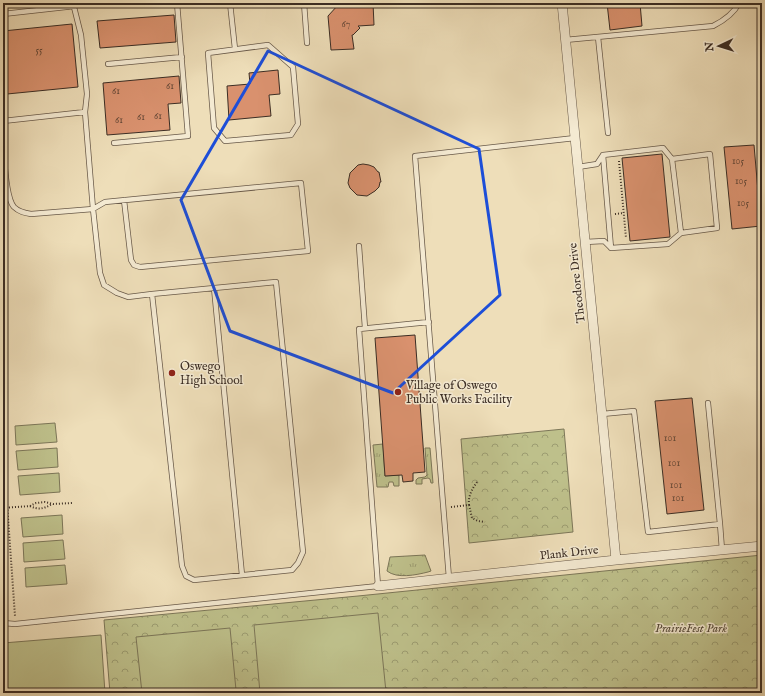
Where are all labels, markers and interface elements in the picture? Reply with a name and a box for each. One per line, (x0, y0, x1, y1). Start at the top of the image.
house number: 67 (342, 18, 351, 31)
north arrow (699, 26, 739, 66)
text: N (703, 41, 717, 53)
house number: 55 (35, 44, 43, 57)
house number: 61 (166, 80, 174, 93)
house number: 61 (112, 85, 120, 98)
house number: 61 (154, 110, 162, 123)
house number: 61 (137, 111, 145, 124)
house number: 61 (115, 114, 123, 127)
house number: 105 (732, 155, 744, 168)
house number: 105 (735, 175, 747, 188)
house number: 105 (737, 197, 749, 210)
street label: Theodore Drive (565, 242, 589, 324)
place label: Oswego High School (180, 359, 244, 388)
marker: Oswego High School (167, 368, 177, 378)
place label: Village of Oswego Public Works Facility (405, 378, 512, 407)
marker: Village of Oswego Public Works Facility (393, 387, 403, 397)
house number: 101 (664, 432, 676, 445)
house number: 101 (668, 457, 680, 470)
house number: 101 (670, 479, 682, 492)
house number: 101 (672, 492, 684, 505)
street label: Plank Drive (539, 542, 600, 564)
park label: PrairieFest Park (655, 621, 727, 636)

